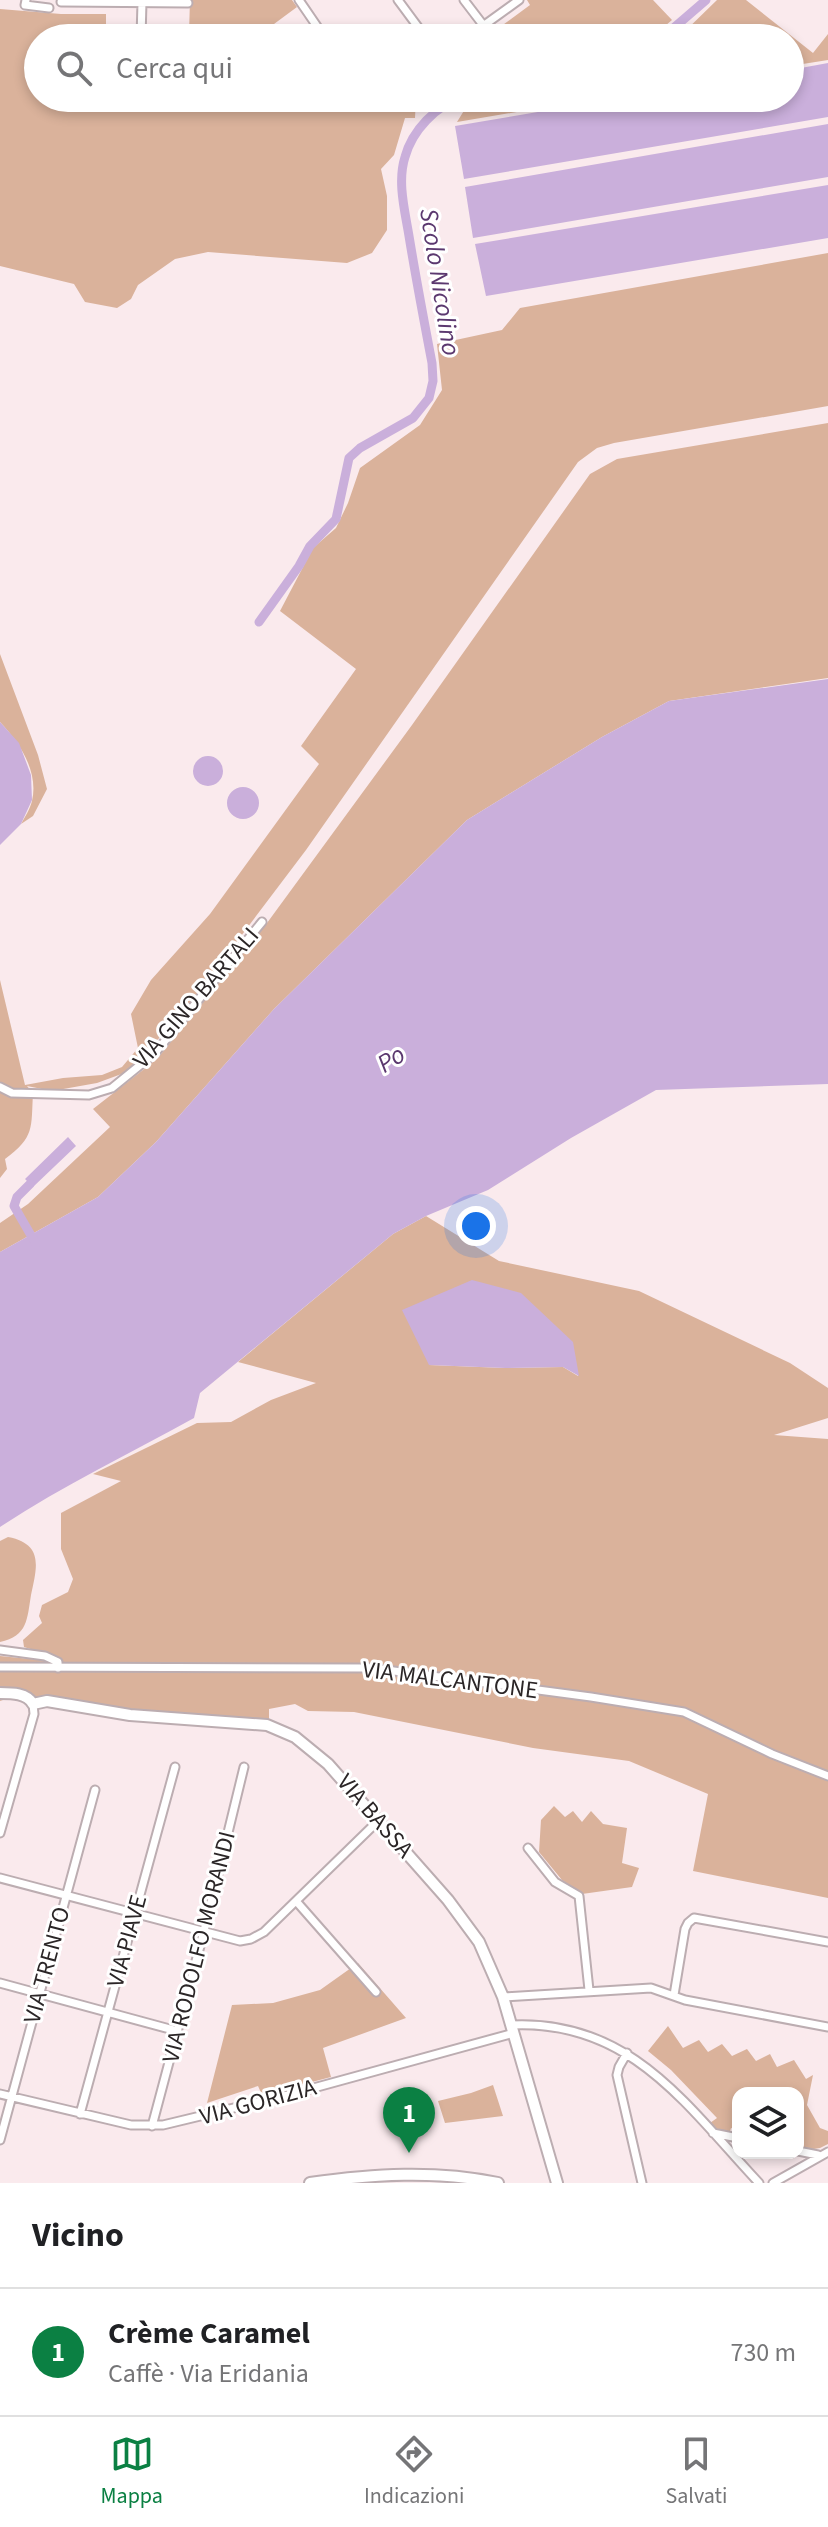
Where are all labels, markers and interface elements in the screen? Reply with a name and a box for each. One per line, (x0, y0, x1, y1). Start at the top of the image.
search box (24, 24, 804, 112)
icon: search (52, 46, 96, 90)
text: Cerca qui (116, 47, 233, 90)
water label: Scolo Nicolino (410, 206, 470, 358)
street label: VIA GINO BARTALI (125, 920, 267, 1076)
water label: Po (369, 1036, 413, 1082)
your location (456, 1206, 496, 1246)
street label: VIA MALCANTONE (360, 1652, 540, 1708)
street label: VIA BASSA (328, 1766, 422, 1866)
street label: VIA RODOLFO MORANDI (153, 1828, 245, 2066)
street label: VIA PIAVE (98, 1891, 156, 1991)
street label: VIA TRENTO (15, 1903, 79, 2027)
street label: VIA GORIZIA (196, 2070, 320, 2134)
pin: 1 (383, 2087, 435, 2153)
map controls (732, 2087, 804, 2159)
button: layers (732, 2087, 804, 2159)
text: Vicino (32, 2211, 124, 2260)
text: Crème Caramel (108, 2312, 310, 2355)
text: 1 (51, 2334, 65, 2371)
text: 730 m (730, 2334, 796, 2371)
text: Caffè · Via Eridania (108, 2355, 309, 2392)
tab: Mappa (101, 2432, 163, 2512)
tab: Indicazioni (364, 2432, 464, 2512)
tab: Salvati (666, 2432, 727, 2512)

